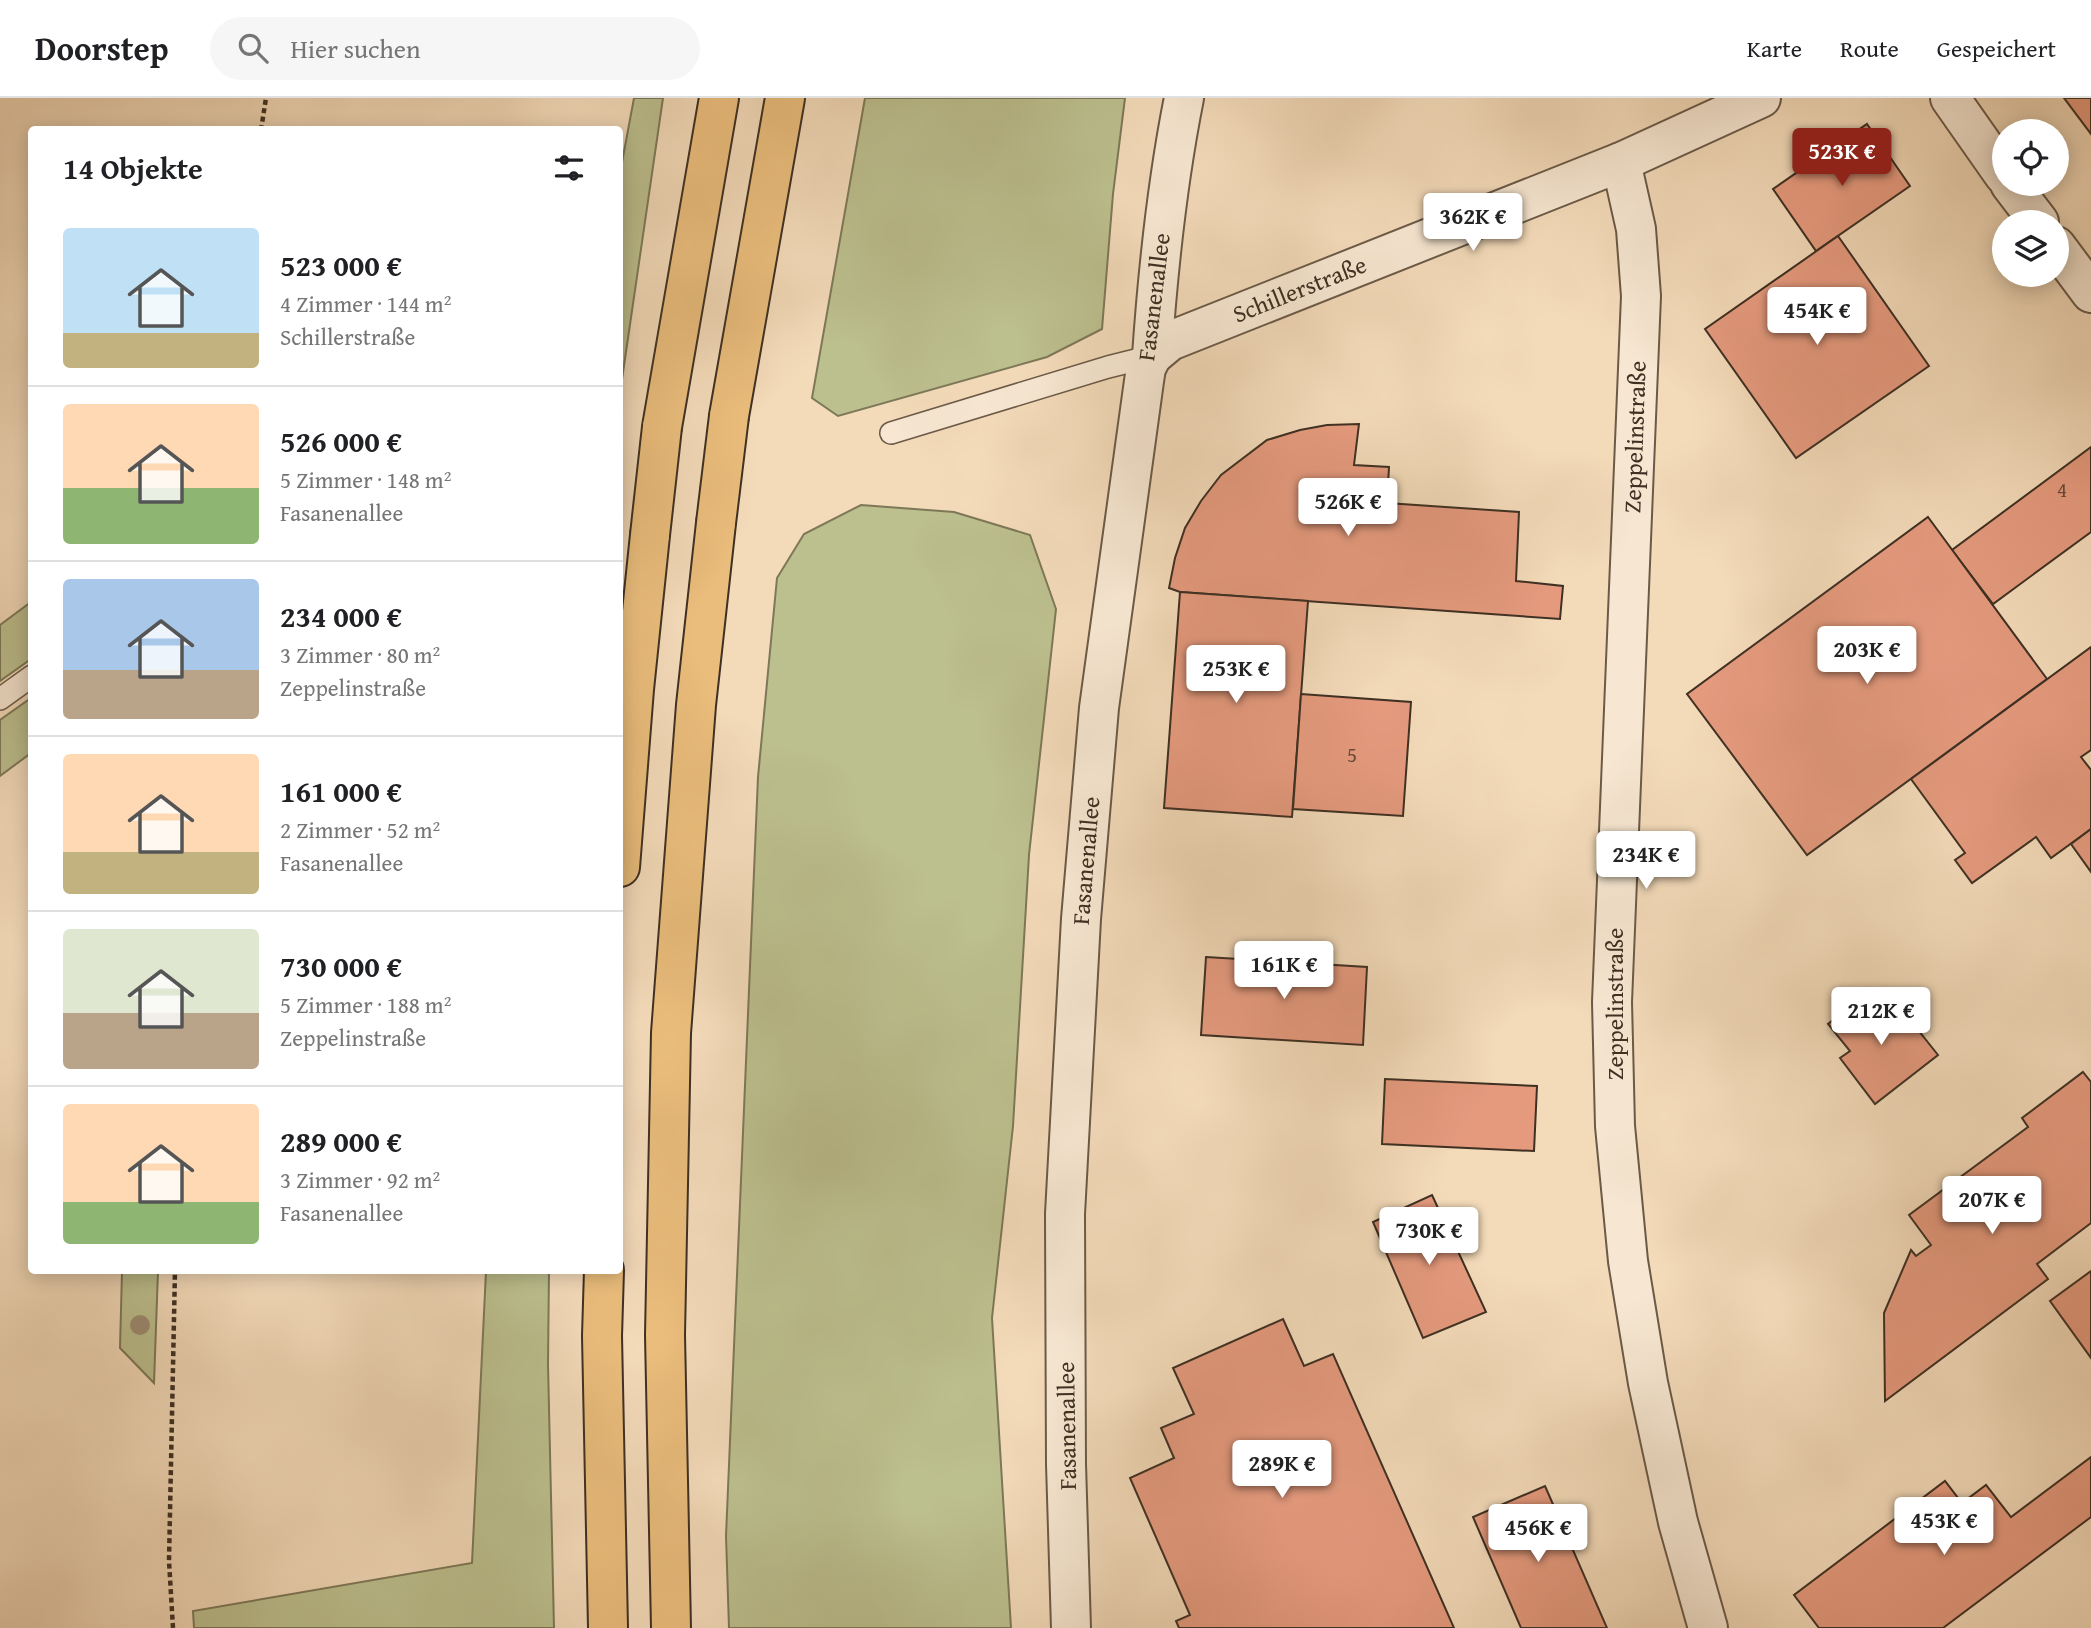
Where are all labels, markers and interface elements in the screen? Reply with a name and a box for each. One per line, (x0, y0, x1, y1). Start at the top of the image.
search box (210, 17, 700, 80)
text: Doorstep (35, 24, 168, 72)
icon: search (234, 29, 272, 67)
text: Hier suchen (290, 29, 421, 68)
text: Karte (1747, 31, 1802, 66)
text: Route (1840, 31, 1899, 66)
text: Gespeichert (1937, 31, 2056, 66)
map controls (1992, 119, 2069, 287)
button: locate (1992, 119, 2069, 196)
pin: 523K € (1785, 129, 1899, 188)
text: 523K € (1808, 134, 1876, 167)
text: 14 Objekte (63, 146, 203, 190)
icon: filters (550, 149, 588, 187)
pin: 362K € (1416, 194, 1530, 253)
text: 362K € (1439, 199, 1507, 232)
button: layers (1992, 210, 2069, 287)
street label: Fasanenallee (1128, 231, 1179, 363)
text: 523 000 € (280, 243, 402, 287)
street label: Schillerstraße (1227, 247, 1372, 331)
icon: home (119, 256, 203, 340)
text: 4 Zimmer · 144 m² (280, 287, 451, 320)
pin: 454K € (1760, 288, 1874, 347)
text: 454K € (1783, 293, 1851, 326)
text: Schillerstraße (280, 320, 415, 353)
street label: Zeppelinstraße (1614, 360, 1655, 514)
text: 526 000 € (280, 419, 402, 463)
icon: home (119, 432, 203, 516)
text: 5 Zimmer · 148 m² (280, 463, 451, 496)
house number: 4 (2057, 474, 2067, 505)
pin: 526K € (1291, 478, 1405, 538)
text: 526K € (1314, 484, 1382, 517)
text: Fasanenallee (280, 496, 403, 529)
text: 234 000 € (280, 594, 402, 638)
icon: home (119, 607, 203, 691)
pin: 203K € (1810, 626, 1924, 686)
text: 203K € (1833, 632, 1901, 665)
text: 3 Zimmer · 80 m² (280, 638, 440, 671)
pin: 253K € (1179, 646, 1293, 705)
text: 253K € (1202, 651, 1270, 684)
text: Zeppelinstraße (280, 671, 426, 704)
house number: 5 (1347, 739, 1357, 770)
text: 161 000 € (280, 769, 402, 813)
icon: home (119, 782, 203, 866)
street label: Fasanenallee (1063, 795, 1108, 926)
text: 2 Zimmer · 52 m² (280, 813, 440, 846)
pin: 234K € (1589, 832, 1703, 891)
text: 234K € (1612, 837, 1680, 870)
text: Fasanenallee (280, 846, 403, 879)
street label: Zeppelinstraße (1597, 928, 1632, 1080)
pin: 161K € (1227, 942, 1341, 1001)
text: 730 000 € (280, 944, 402, 988)
text: 161K € (1250, 947, 1318, 980)
icon: home (119, 957, 203, 1041)
text: 5 Zimmer · 188 m² (280, 988, 451, 1021)
pin: 212K € (1824, 988, 1938, 1047)
text: 212K € (1847, 993, 1915, 1026)
text: Zeppelinstraße (280, 1021, 426, 1054)
text: 289 000 € (280, 1119, 402, 1163)
icon: home (119, 1132, 203, 1216)
text: 3 Zimmer · 92 m² (280, 1163, 440, 1196)
pin: 207K € (1935, 1176, 2049, 1236)
text: 207K € (1958, 1182, 2026, 1215)
text: Fasanenallee (280, 1196, 403, 1229)
pin: 730K € (1372, 1208, 1486, 1267)
text: 730K € (1395, 1213, 1463, 1246)
street label: Fasanenallee (1048, 1361, 1085, 1491)
pin: 289K € (1225, 1440, 1339, 1500)
text: 289K € (1248, 1446, 1316, 1479)
pin: 453K € (1887, 1498, 2001, 1557)
text: 453K € (1910, 1503, 1978, 1536)
pin: 456K € (1481, 1504, 1595, 1564)
text: 456K € (1504, 1510, 1572, 1543)

